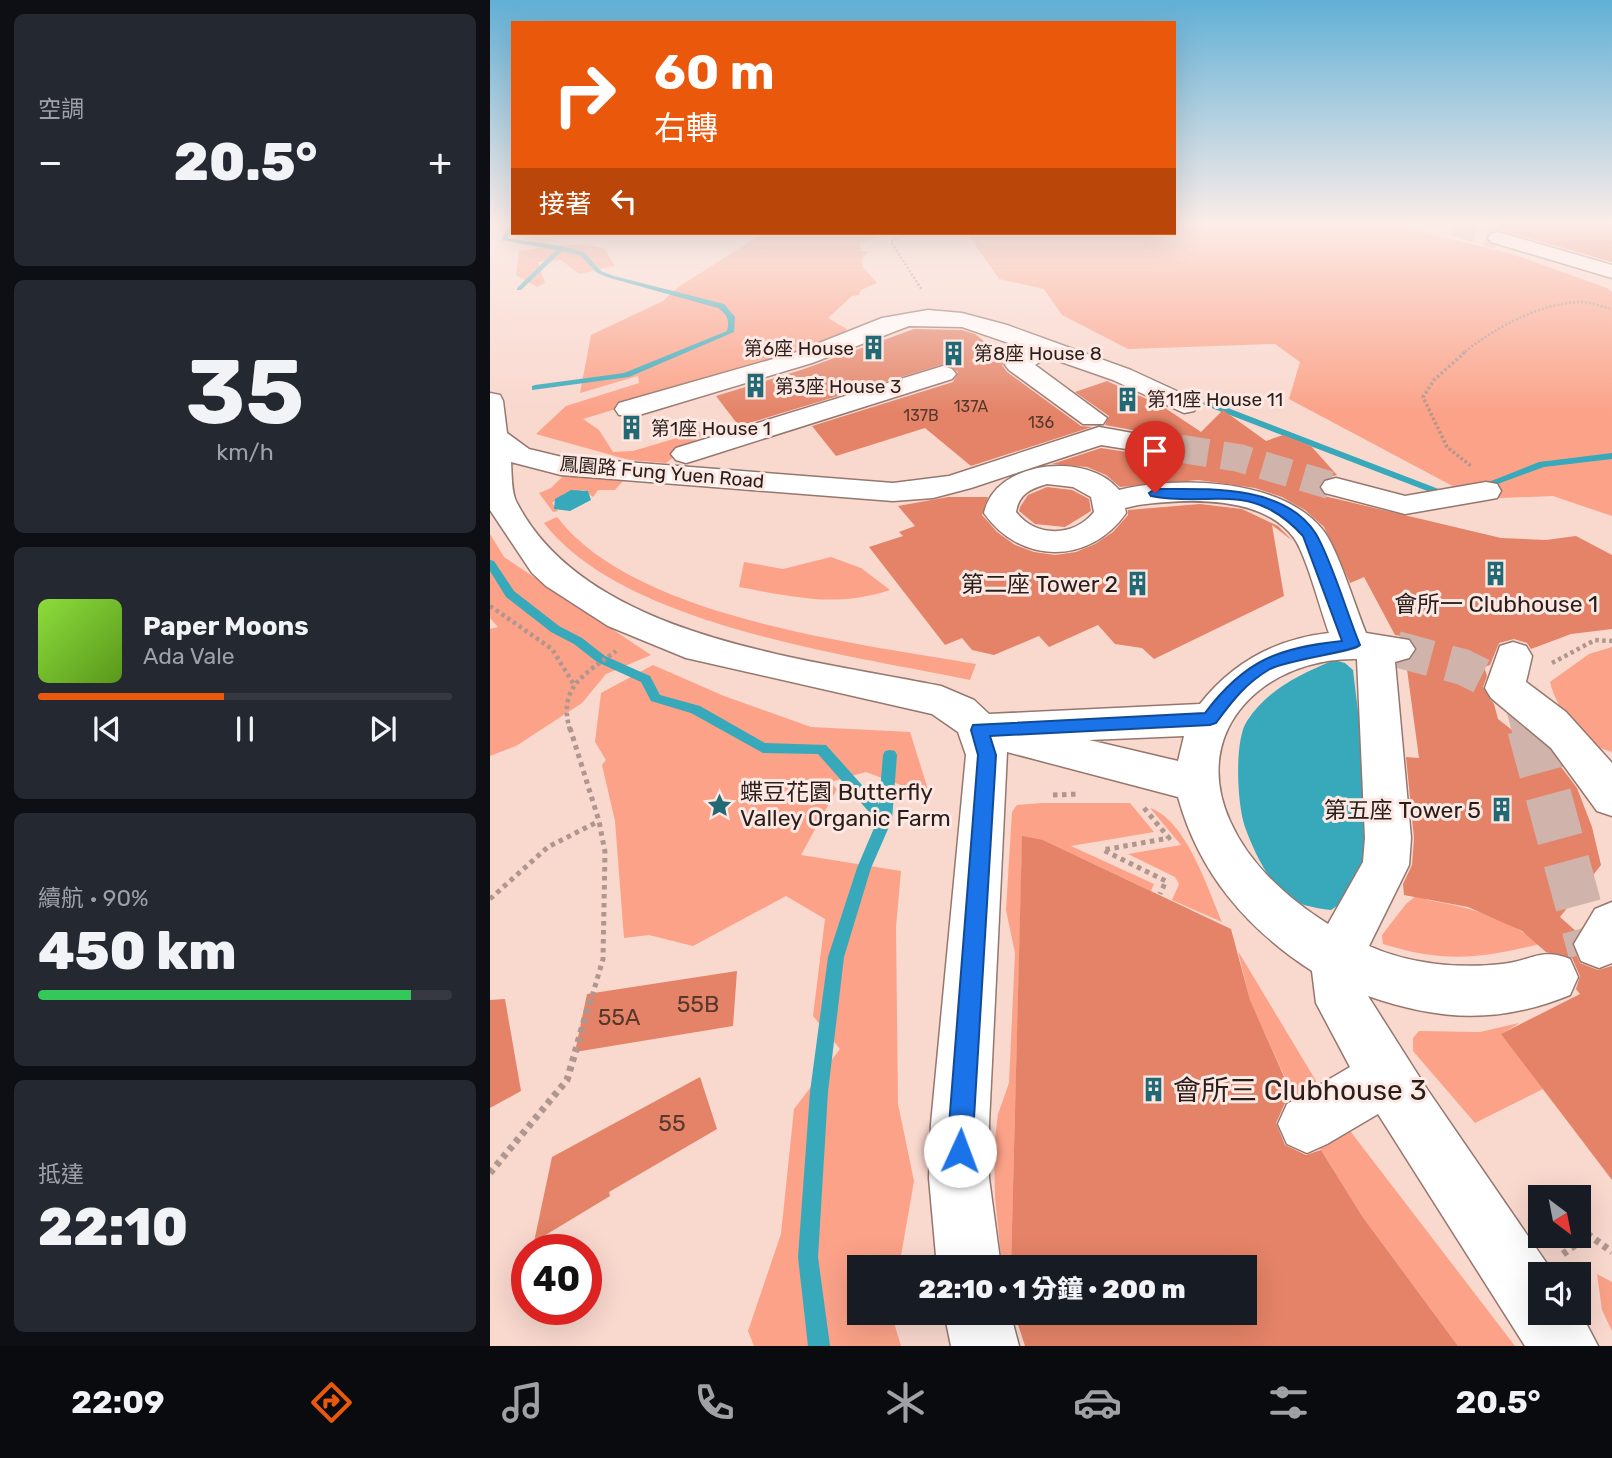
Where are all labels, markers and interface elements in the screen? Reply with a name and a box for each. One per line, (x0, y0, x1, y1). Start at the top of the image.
text: 60 m (654, 43, 775, 101)
icon: right (539, 49, 630, 140)
text: 空調 (38, 95, 84, 123)
text: 右轉 (654, 109, 718, 147)
text: 20.5° (174, 131, 317, 193)
text: − (38, 139, 63, 185)
text: + (428, 139, 452, 185)
icon: left (605, 182, 643, 220)
text: 接著 (539, 189, 591, 220)
building icon: 第6座 House (860, 334, 888, 362)
place label: 第6座 House (744, 337, 854, 360)
text: 35 (186, 338, 304, 446)
building icon: 第8座 House 8 (940, 339, 968, 367)
place label: 第8座 House 8 (974, 342, 1102, 365)
building icon: 第3座 House 3 (741, 372, 769, 400)
place label: 第3座 House 3 (775, 375, 901, 398)
building icon: 第11座 House 11 (1113, 385, 1141, 413)
place label: 第11座 House 11 (1147, 388, 1283, 411)
house number: 137A (954, 397, 989, 416)
house number: 137B (903, 406, 939, 425)
house number: 136 (1028, 413, 1054, 432)
building icon: 第1座 House 1 (617, 414, 645, 442)
place label: 第1座 House 1 (651, 417, 771, 440)
pin (1125, 421, 1185, 493)
icon: arrive (1136, 432, 1174, 470)
text: km/h (216, 438, 274, 466)
street label: 鳳園路 Fung Yuen Road (559, 452, 765, 493)
building icon: 會所一 Clubhouse 1 (1482, 560, 1510, 588)
place label: 第二座 Tower 2 (961, 570, 1118, 598)
building icon: 第二座 Tower 2 (1124, 570, 1152, 598)
place label: 會所一 Clubhouse 1 (1394, 590, 1598, 618)
text: Paper Moons (143, 611, 309, 642)
text: Ada Vale (143, 642, 235, 670)
icon: previous (88, 710, 126, 748)
icon: pause (226, 710, 264, 748)
icon: next (364, 710, 402, 748)
place label: 蝶豆花園 Butterfly Valley Organic Farm (740, 778, 951, 832)
place icon: 蝶豆花園 Butterfly Valley Organic Farm (706, 791, 734, 819)
place label: 第五座 Tower 5 (1324, 796, 1481, 824)
building icon: 第五座 Tower 5 (1487, 796, 1515, 824)
text: 續航 · 90% (38, 884, 149, 912)
text: 450 km (38, 920, 236, 982)
house number: 55B (677, 990, 719, 1018)
house number: 55A (598, 1003, 640, 1031)
place label: 會所三 Clubhouse 3 (1173, 1074, 1426, 1107)
building icon: 會所三 Clubhouse 3 (1139, 1076, 1167, 1104)
house number: 55 (658, 1109, 686, 1137)
position arrow (923, 1114, 997, 1188)
text: 抵達 (38, 1160, 84, 1188)
north arrow (1528, 1185, 1591, 1248)
map controls (1528, 1185, 1591, 1325)
text: 22:10 (38, 1196, 188, 1258)
speed limit sign: 40 (511, 1234, 602, 1325)
button: sound (1528, 1262, 1591, 1325)
text: 22:10 · 1 分鐘 · 200 m (918, 1274, 1186, 1305)
icon: directions (307, 1378, 356, 1427)
icon: music (498, 1378, 547, 1427)
icon: phone (690, 1378, 739, 1427)
icon: climate (881, 1378, 930, 1427)
icon: car (1073, 1378, 1122, 1427)
icon: filters (1264, 1378, 1313, 1427)
text: 22:09 (71, 1383, 164, 1421)
text: 20.5° (1456, 1383, 1541, 1421)

